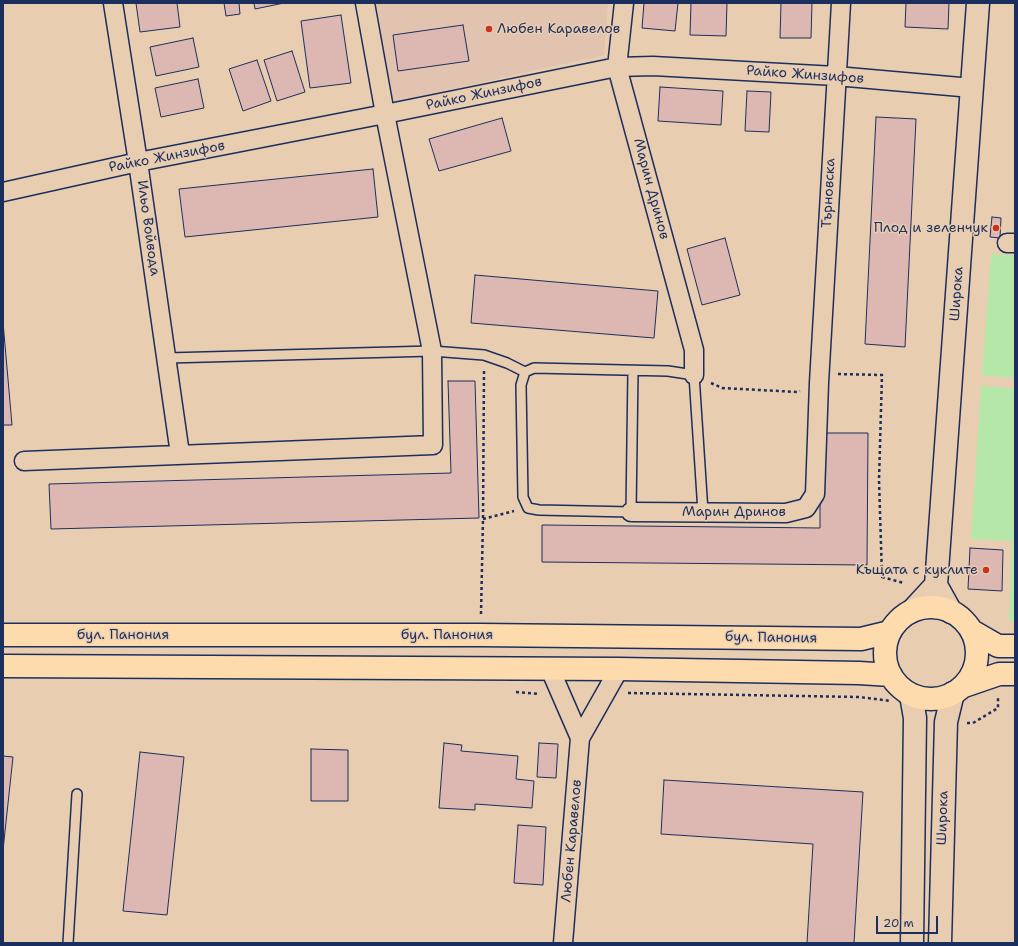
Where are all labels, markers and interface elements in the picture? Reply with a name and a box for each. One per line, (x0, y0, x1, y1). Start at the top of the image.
place label: Любен Каравелов (497, 21, 620, 37)
marker: Любен Каравелов (484, 24, 494, 34)
street label: Райко Жинзифов (746, 63, 864, 87)
street label: Райко Жинзифов (425, 74, 543, 114)
street label: Марин Дринов (629, 137, 673, 241)
street label: Райко Жинзифов (108, 138, 226, 176)
street label: Търновска (819, 158, 839, 228)
street label: Ильо Войвода (133, 179, 163, 277)
place label: Плод и зеленчук (874, 220, 988, 236)
marker: Плод и зеленчук (991, 223, 1001, 233)
street label: Широка (947, 266, 967, 322)
street label: Марин Дринов (682, 504, 786, 520)
place label: Къщата с куклите (856, 562, 978, 578)
marker: Къщата с куклите (981, 565, 991, 575)
street label: бул. Панония (77, 627, 169, 643)
street label: бул. Панония (401, 627, 493, 643)
street label: бул. Панония (725, 629, 817, 647)
street label: Любен Каравелов (558, 779, 586, 903)
street label: Широка (934, 790, 952, 846)
scale bar (878, 908, 940, 934)
text: 20 m (883, 915, 914, 931)

